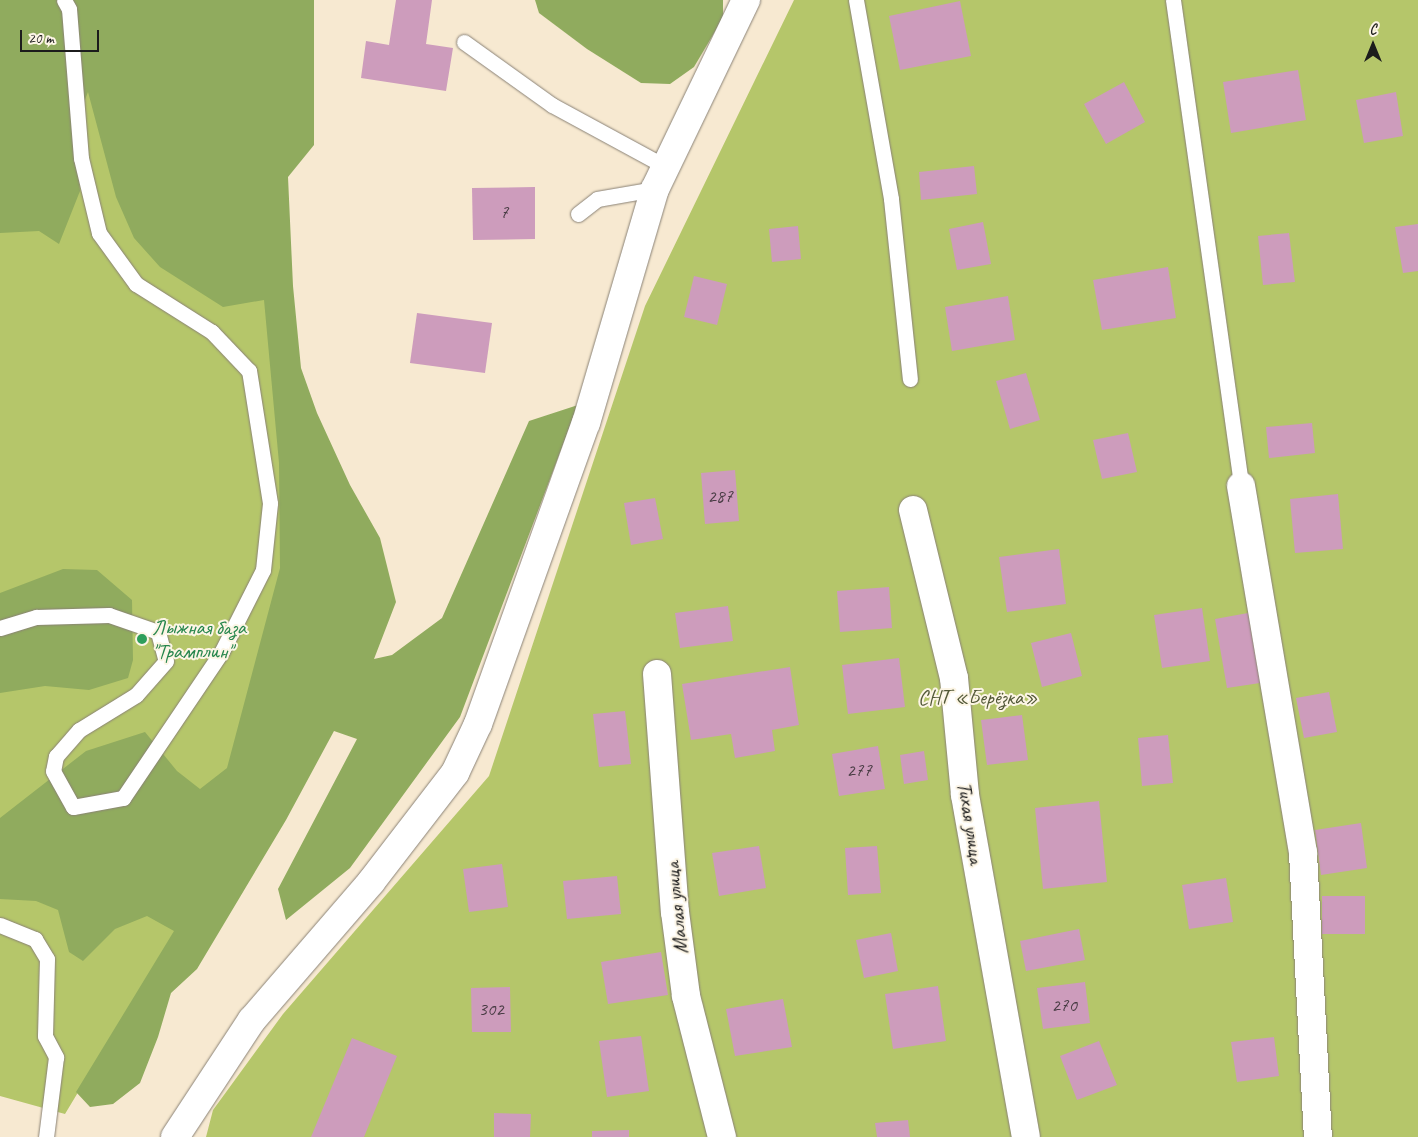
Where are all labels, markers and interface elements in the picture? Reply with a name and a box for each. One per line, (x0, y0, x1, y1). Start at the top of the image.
scale bar (22, 20, 101, 52)
north arrow (1348, 20, 1398, 70)
text: С (1370, 21, 1376, 38)
text: 20 m (28, 29, 54, 48)
house number: 7 (500, 202, 508, 224)
house number: 287 (707, 486, 733, 508)
place label: Лыжная база "Трамплин" (152, 614, 247, 664)
marker: Лыжная база "Трамплин" (136, 633, 148, 645)
park label: СНТ «Берёзка» (918, 684, 1038, 710)
house number: 277 (846, 760, 872, 782)
street label: Тихая улица (952, 780, 990, 866)
street label: Малая улица (659, 860, 693, 956)
house number: 270 (1051, 995, 1077, 1017)
house number: 302 (478, 999, 504, 1021)

